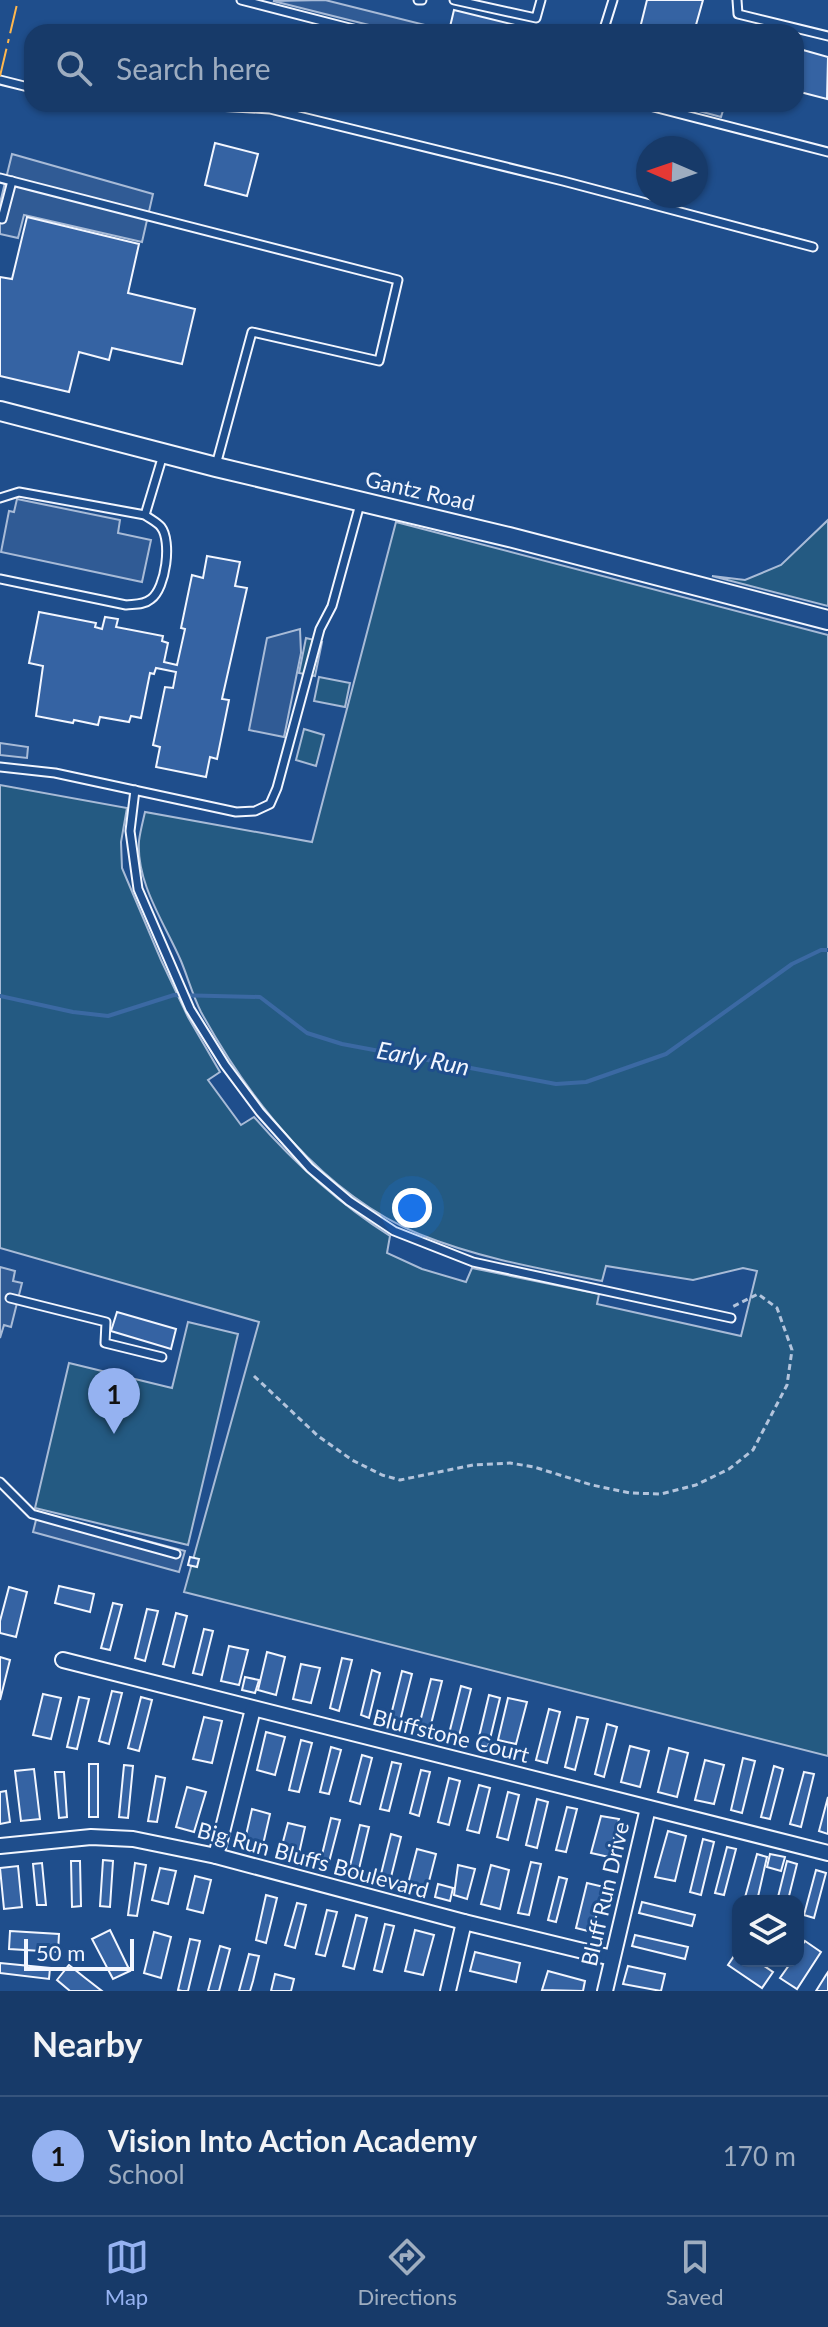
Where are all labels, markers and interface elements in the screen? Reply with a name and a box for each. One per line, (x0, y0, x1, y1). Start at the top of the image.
search box (24, 24, 804, 112)
icon: search (52, 46, 96, 90)
text: Search here (116, 50, 271, 86)
north arrow (636, 136, 708, 208)
street label: Gantz Road (363, 465, 477, 516)
water label: Early Run (374, 1034, 472, 1081)
your location (392, 1188, 432, 1228)
pin: 1 (88, 1368, 140, 1434)
street label: Bluffstone Court (370, 1703, 532, 1768)
street label: Big Run Bluffs Boulevard (194, 1816, 432, 1903)
street label: Bluff Run Drive (575, 1819, 634, 1969)
map controls (732, 1895, 804, 1967)
button: layers (732, 1895, 804, 1967)
scale bar (24, 1935, 134, 1971)
text: 50 m (36, 1939, 85, 1966)
text: Nearby (32, 2023, 143, 2064)
text: Vision Into Action Academy (108, 2122, 477, 2158)
text: 1 (50, 2140, 66, 2172)
text: 170 m (723, 2140, 796, 2172)
text: School (108, 2158, 185, 2190)
tab: Map (105, 2235, 149, 2310)
tab: Directions (358, 2235, 457, 2310)
tab: Saved (666, 2235, 723, 2310)

